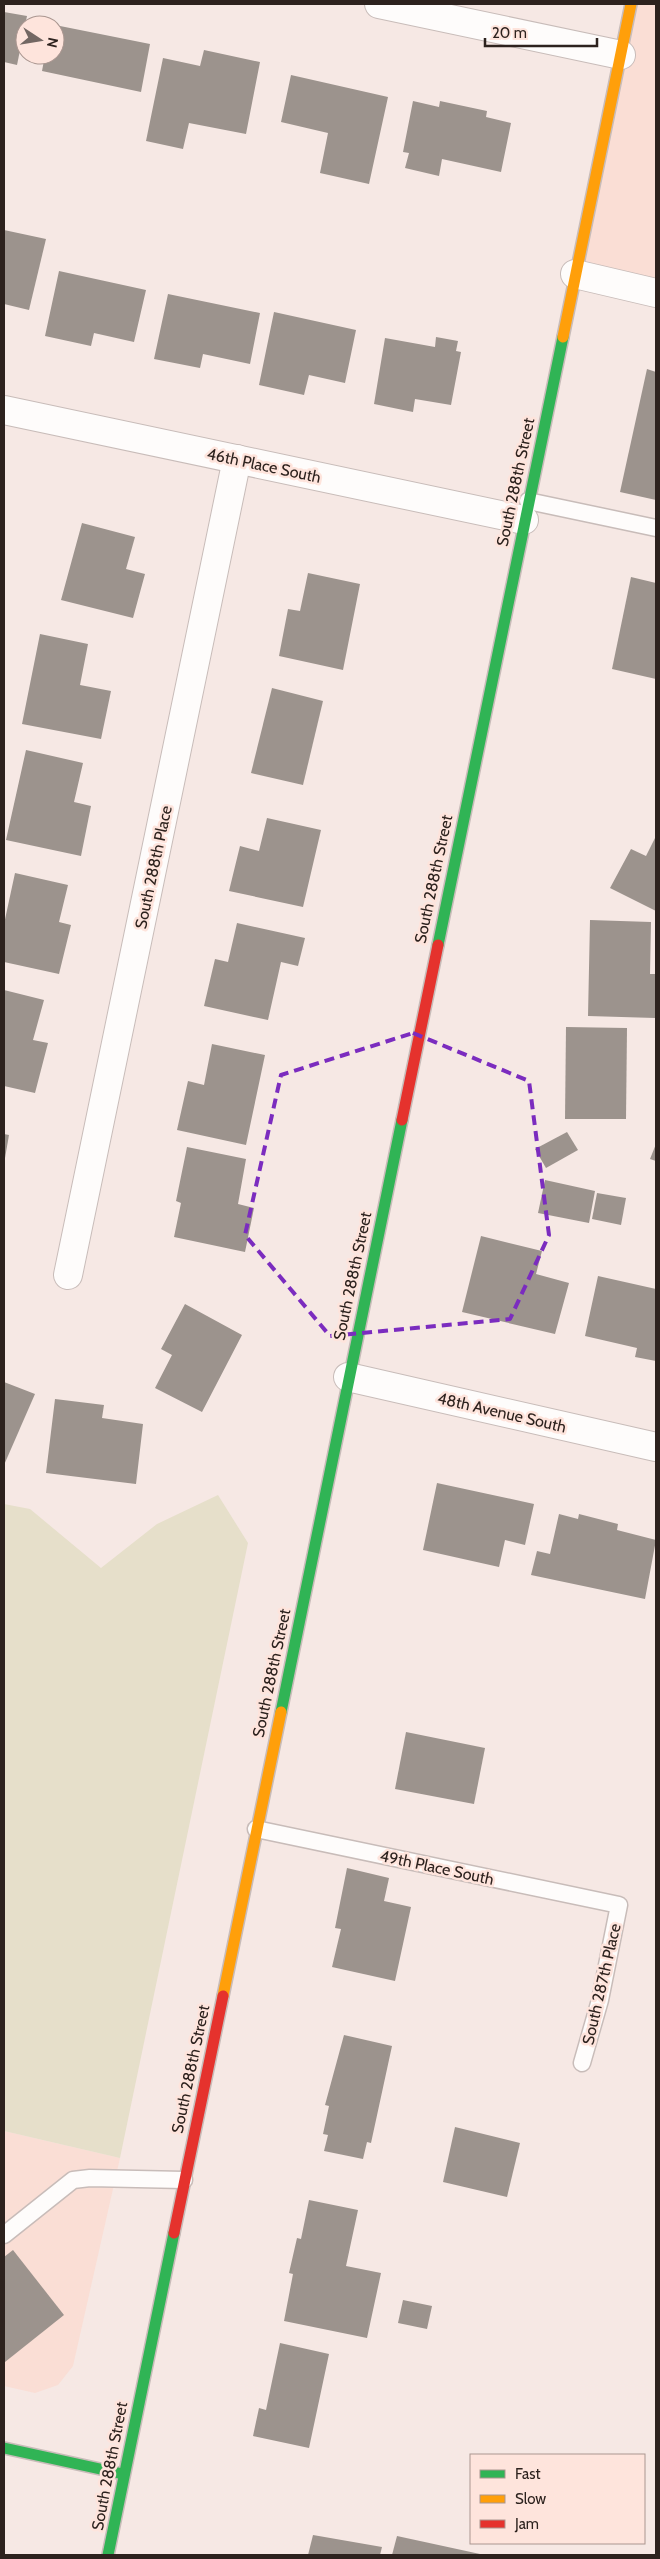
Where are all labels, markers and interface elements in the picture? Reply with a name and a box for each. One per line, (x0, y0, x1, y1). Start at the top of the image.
north arrow (15, 15, 65, 65)
scale bar (485, 15, 598, 47)
text: 20 m (492, 24, 527, 42)
text: N (43, 36, 63, 49)
street label: South 288th Street (493, 416, 538, 548)
street label: 46th Place South (205, 444, 323, 487)
street label: South 288th Place (131, 804, 176, 930)
street label: South 288th Street (411, 813, 456, 945)
street label: South 288th Street (330, 1210, 375, 1342)
street label: 48th Avenue South (436, 1388, 568, 1437)
street label: South 288th Street (249, 1607, 294, 1739)
street label: 49th Place South (378, 1846, 496, 1889)
street label: South 287th Place (578, 1922, 625, 2047)
street label: South 288th Street (168, 2003, 213, 2135)
street label: South 288th Street (88, 2400, 131, 2532)
legend (470, 2454, 645, 2544)
text: Fast (515, 2465, 540, 2483)
text: Slow (515, 2490, 546, 2508)
text: Jam (514, 2515, 539, 2533)

